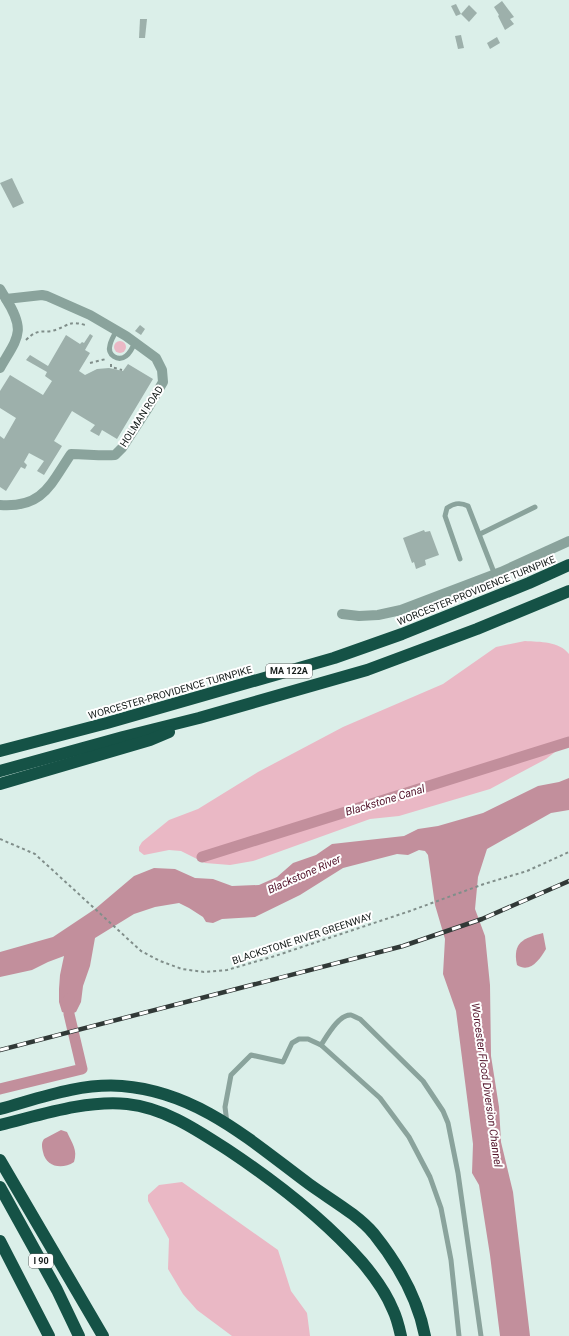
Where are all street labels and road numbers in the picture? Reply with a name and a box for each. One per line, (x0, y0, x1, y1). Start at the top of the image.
street label: HOLMAN ROAD (118, 384, 165, 449)
street label: WORCESTER-PROVIDENCE TURNPIKE (396, 553, 557, 627)
street label: WORCESTER-PROVIDENCE TURNPIKE (87, 664, 253, 721)
road number: MA 122A (266, 664, 312, 678)
street label: BLACKSTONE RIVER GREENWAY (231, 911, 374, 966)
road number: I 90 (29, 1254, 53, 1268)

